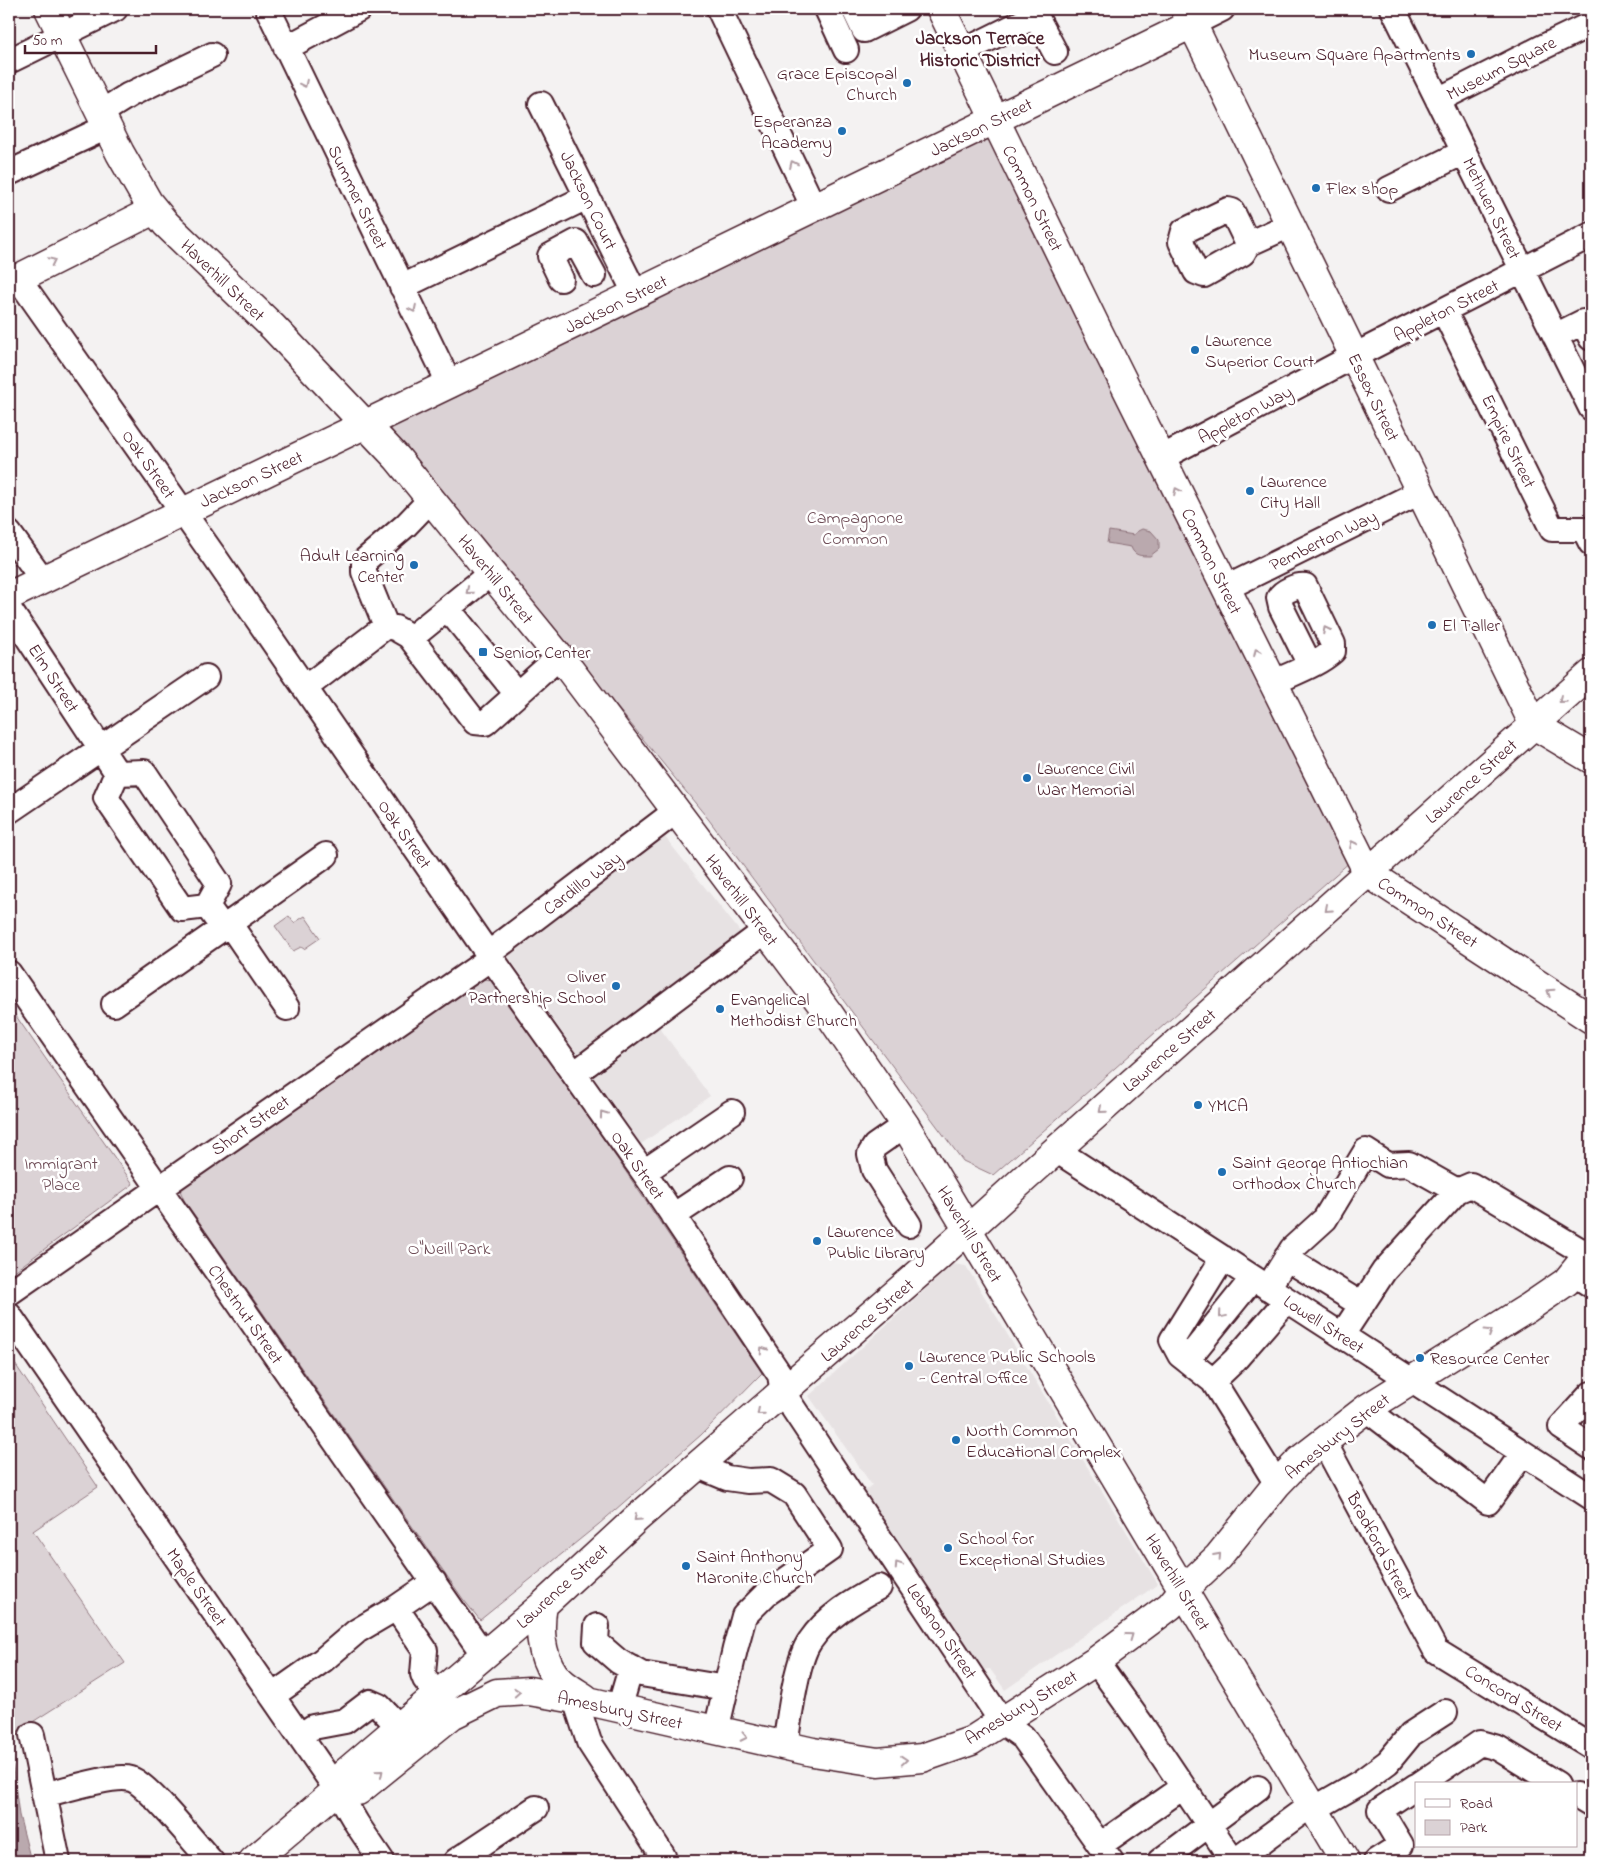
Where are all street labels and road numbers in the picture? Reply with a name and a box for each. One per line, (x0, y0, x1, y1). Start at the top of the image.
street label: Museum Square (1443, 31, 1562, 109)
street label: Jackson Street (926, 93, 1038, 165)
street label: Summer Street (320, 141, 393, 254)
street label: Common Street (994, 141, 1068, 256)
street label: Jackson Court (552, 147, 622, 255)
street label: Methuen Street (1454, 153, 1526, 264)
street label: Haverhill Street (173, 234, 270, 329)
street label: Jackson Street (561, 270, 673, 342)
street label: Appleton Street (1390, 274, 1504, 350)
street label: Essex Street (1340, 349, 1405, 446)
street label: Appleton Way (1194, 380, 1298, 452)
street label: Empire Street (1473, 391, 1541, 493)
street label: Oak Street (114, 425, 181, 505)
street label: Jackson Street (196, 445, 308, 516)
street label: Common Street (1173, 504, 1247, 619)
street label: Pemberton Way (1266, 504, 1382, 579)
street label: Haverhill Street (450, 530, 539, 631)
street label: Elm Street (20, 639, 84, 719)
street label: Lawrence Street (1420, 734, 1524, 831)
street label: Oak Street (370, 795, 437, 875)
street label: Cardillo Way (539, 846, 628, 923)
street label: Haverhill Street (697, 850, 784, 953)
street label: Common Street (1371, 871, 1482, 956)
street label: Lawrence Street (1118, 1003, 1223, 1100)
street label: Short Street (206, 1090, 296, 1163)
street label: Oak Street (603, 1126, 670, 1206)
street label: Haverhill Street (929, 1182, 1008, 1288)
street label: Chestnut Street (200, 1260, 288, 1370)
street label: Lawrence Street (816, 1273, 921, 1370)
street label: Lowell Street (1277, 1290, 1368, 1362)
street label: Amesbury Street (1280, 1388, 1396, 1487)
street label: Bradford Street (1338, 1487, 1418, 1606)
street label: Haverhill Street (1137, 1530, 1216, 1636)
street label: Lawrence Street (511, 1539, 615, 1636)
street label: Maple Street (159, 1543, 232, 1633)
street label: Lebanon Street (899, 1579, 982, 1685)
street label: Concord Street (1459, 1659, 1567, 1740)
street label: Amesbury Street (961, 1665, 1083, 1753)
street label: Amesbury Street (555, 1686, 685, 1738)

